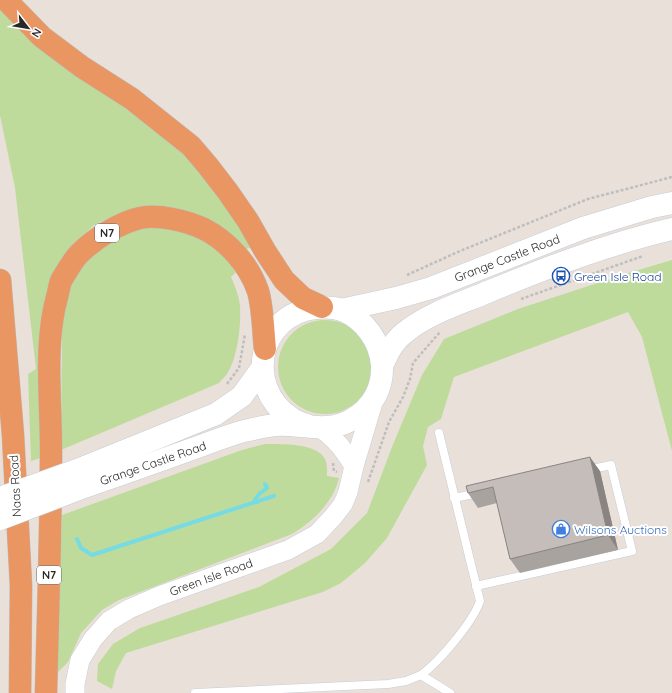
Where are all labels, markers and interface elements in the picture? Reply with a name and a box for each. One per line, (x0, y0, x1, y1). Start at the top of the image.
north arrow (8, 8, 48, 48)
text: N (28, 26, 45, 40)
road number: N7 (95, 224, 119, 242)
street label: Grange Castle Road (452, 231, 562, 285)
bus stop icon: Green Isle Road (551, 266, 571, 286)
place label: Green Isle Road (574, 269, 662, 284)
street label: Grange Castle Road (98, 438, 208, 488)
street label: Naas Road (6, 455, 24, 517)
shop icon: Wilsons Auctions (551, 519, 571, 539)
place label: Wilsons Auctions (574, 522, 667, 537)
street label: Green Isle Road (167, 555, 255, 599)
road number: N7 (37, 566, 61, 584)

